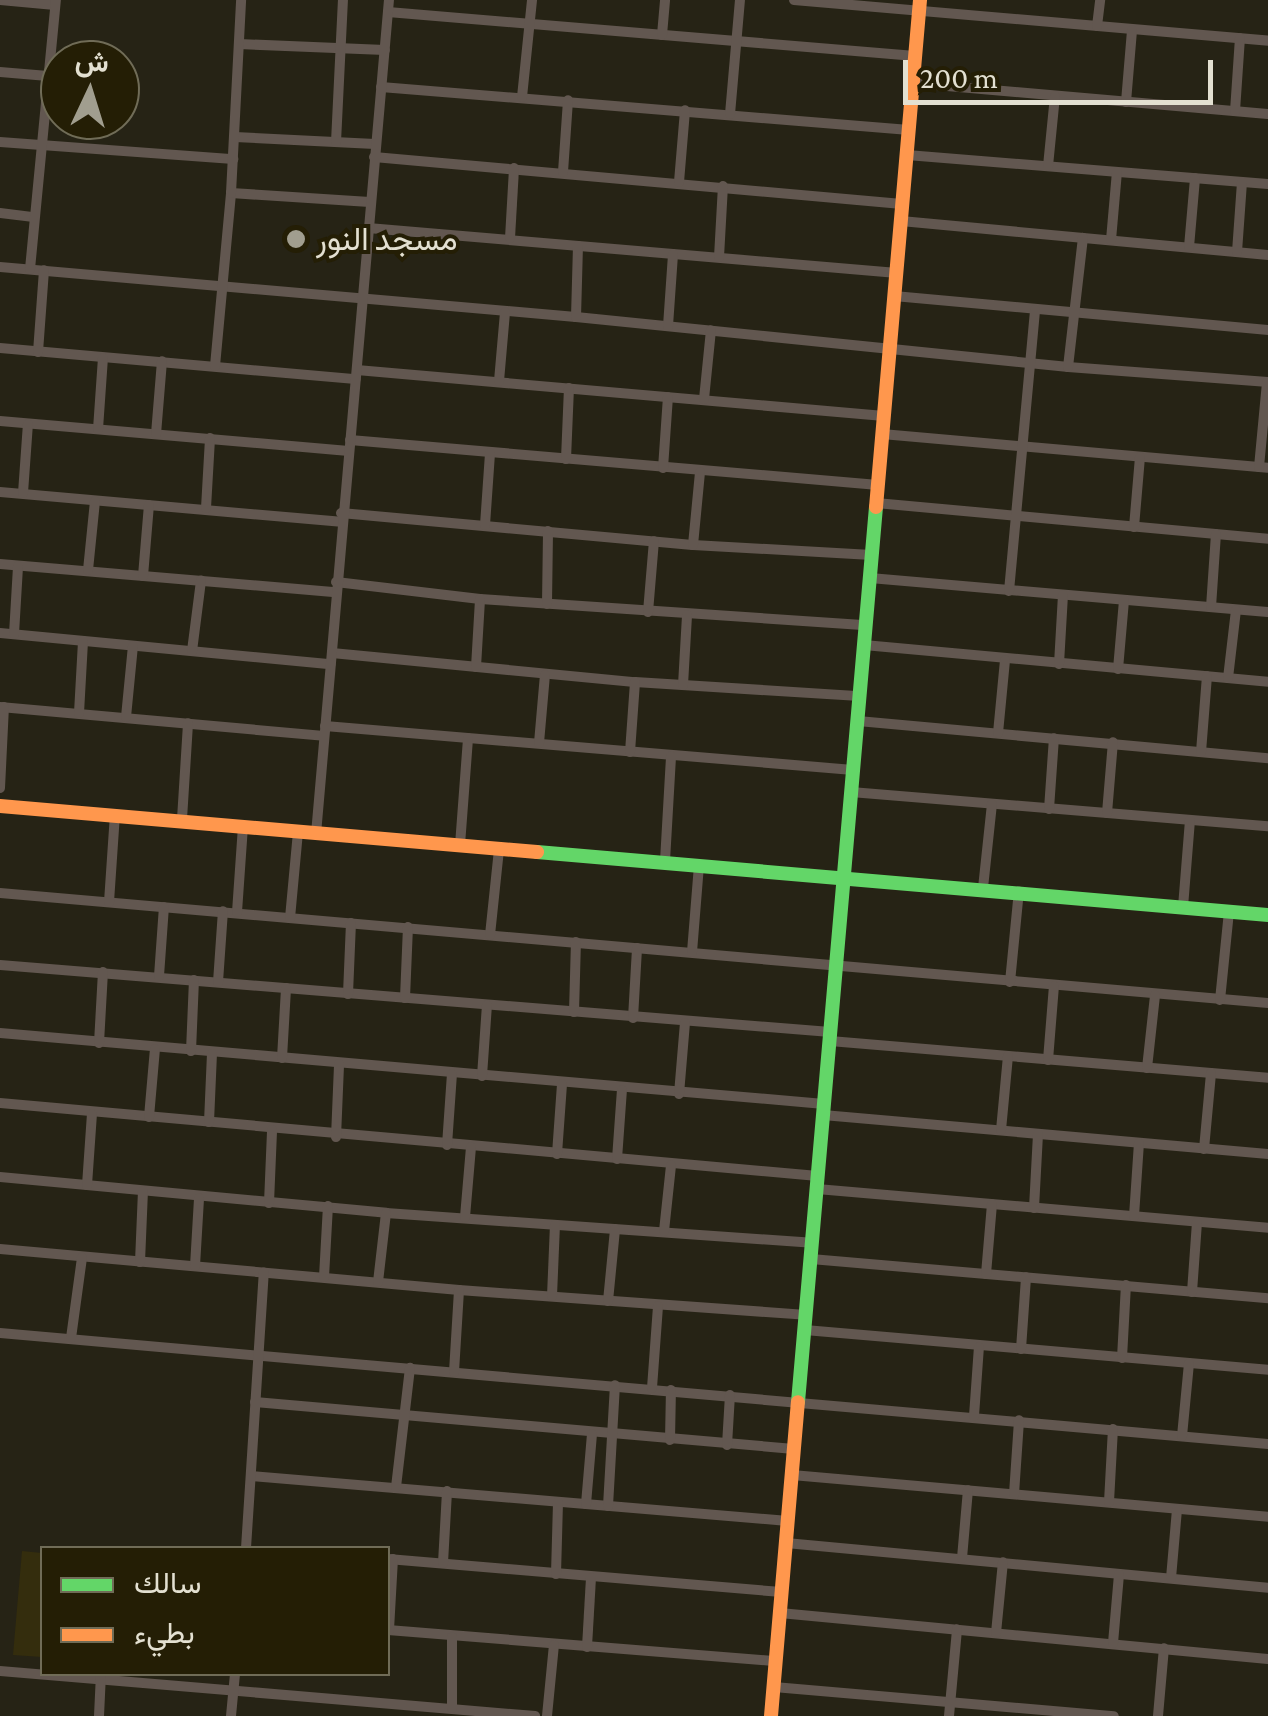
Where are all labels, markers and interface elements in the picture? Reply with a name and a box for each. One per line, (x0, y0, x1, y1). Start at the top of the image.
north arrow (40, 40, 140, 140)
scale bar (908, 40, 1218, 102)
text: ش (74, 45, 110, 78)
text: 200 m (920, 61, 998, 94)
place label: مسجد النور (316, 220, 458, 258)
marker: مسجد النور (285, 228, 307, 250)
legend (40, 1546, 390, 1676)
text: سالك (134, 1566, 201, 1599)
text: بطيء (134, 1616, 195, 1649)

